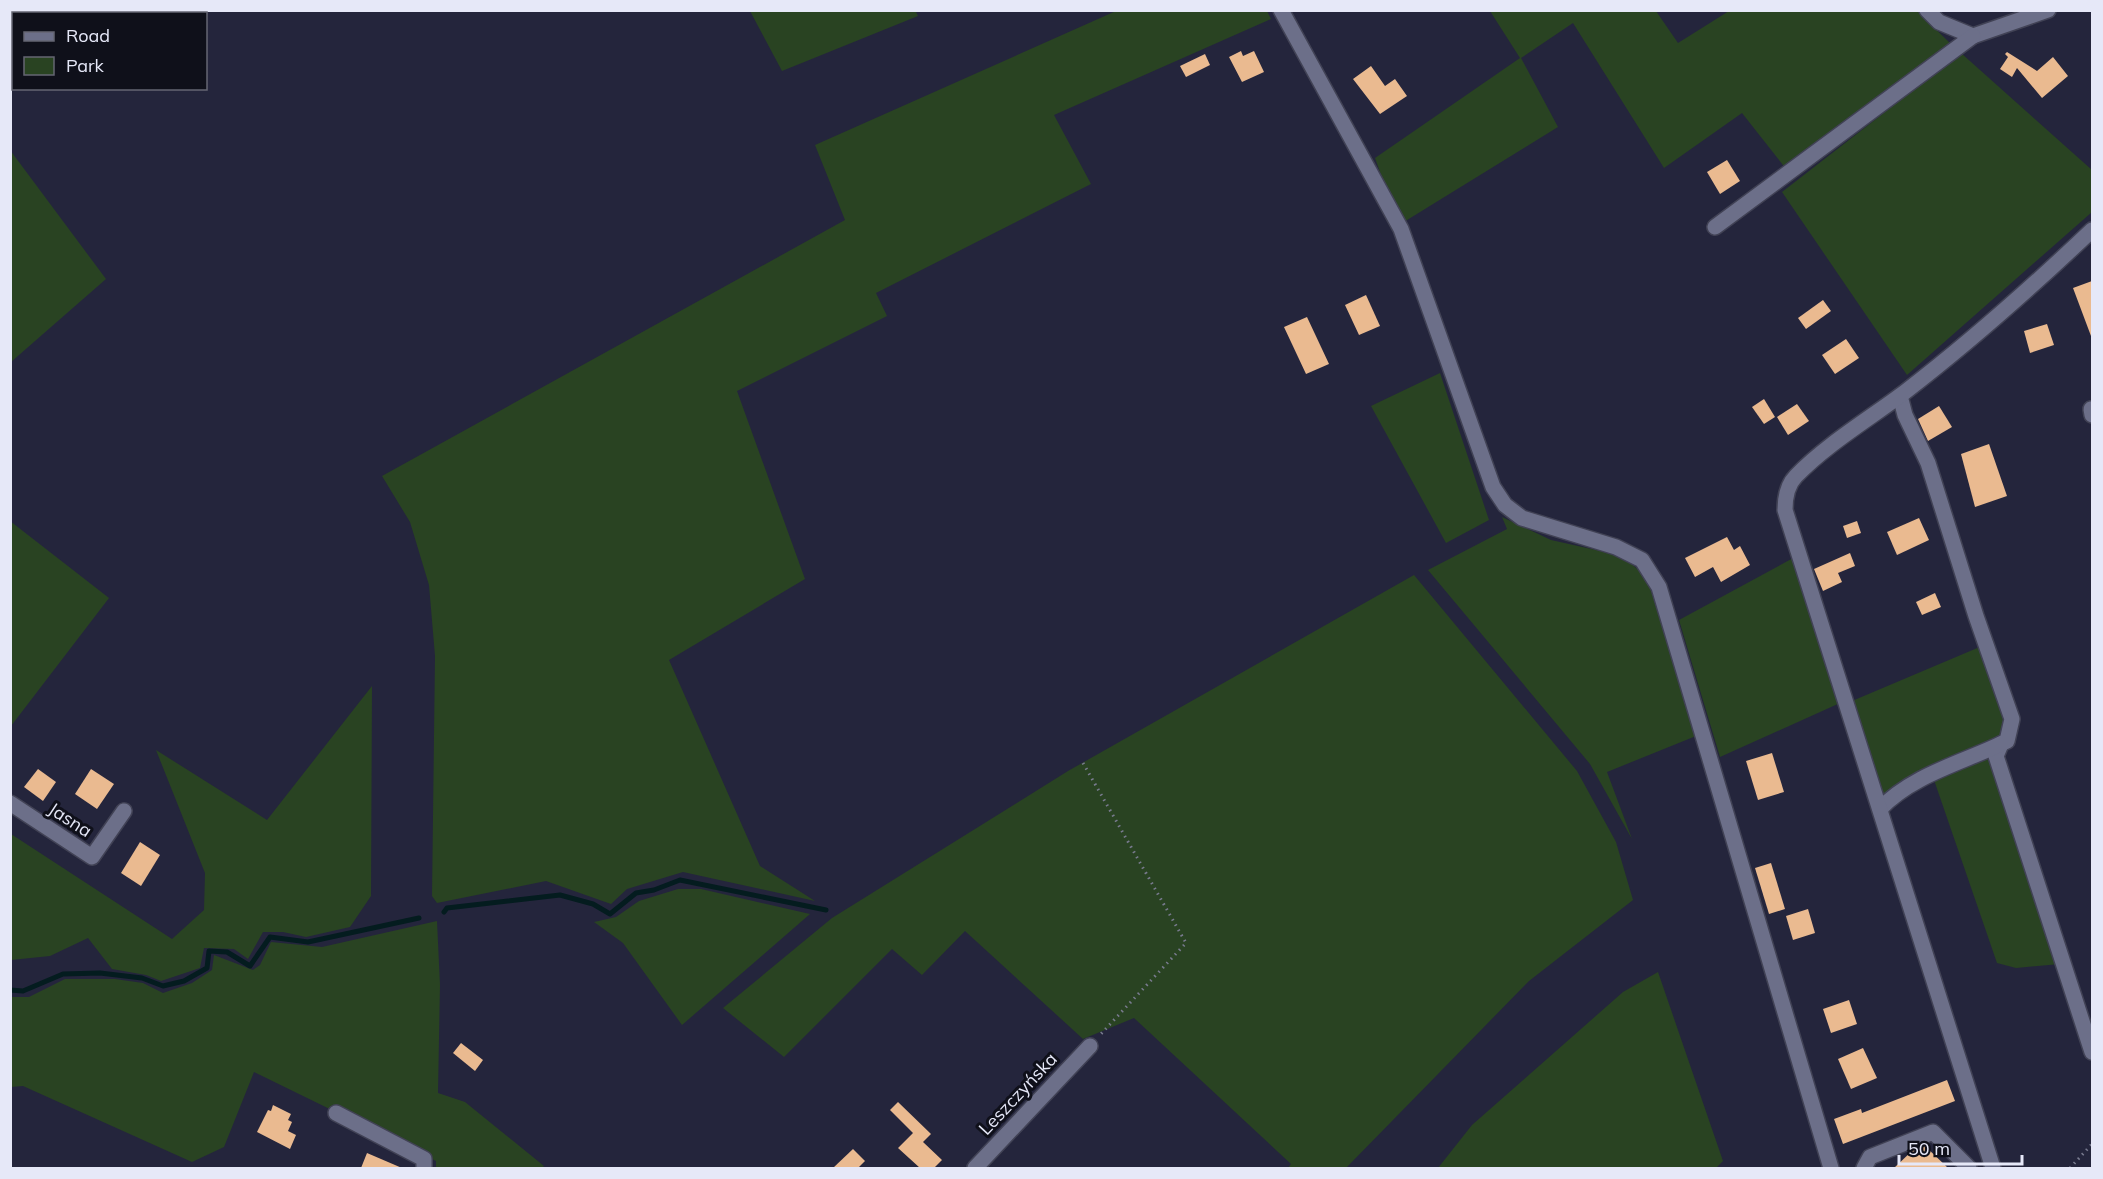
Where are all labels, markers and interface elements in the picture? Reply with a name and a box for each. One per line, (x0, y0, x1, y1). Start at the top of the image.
legend (12, 12, 207, 90)
text: Road (66, 24, 110, 47)
text: Park (66, 54, 105, 77)
street label: Jasna (44, 797, 96, 842)
street label: Leszczyńska (974, 1048, 1062, 1140)
scale bar (1899, 1128, 2022, 1166)
text: 50 m (1908, 1137, 1950, 1160)

